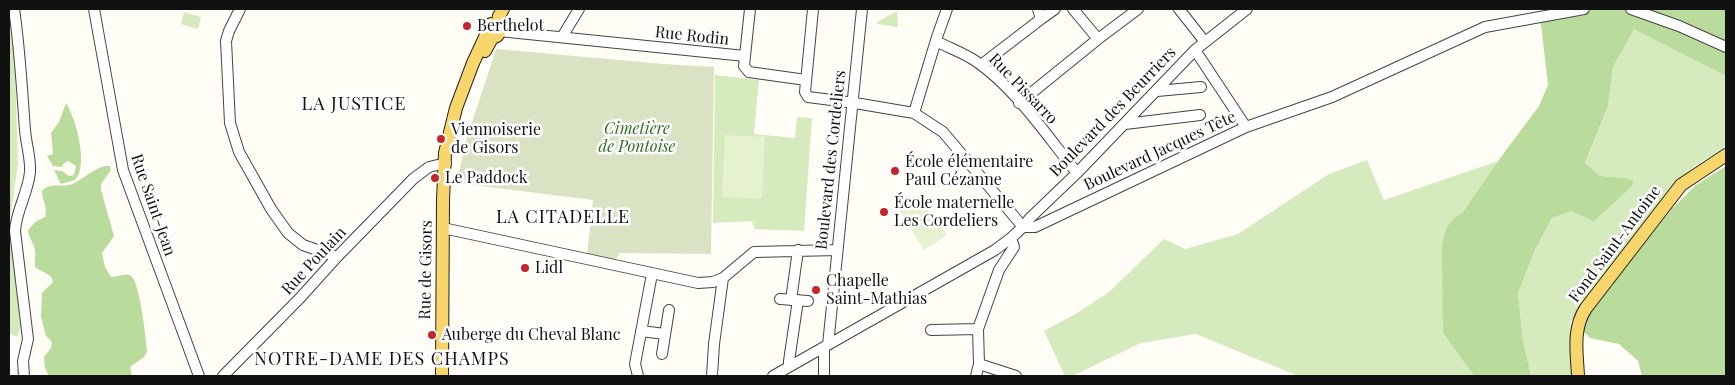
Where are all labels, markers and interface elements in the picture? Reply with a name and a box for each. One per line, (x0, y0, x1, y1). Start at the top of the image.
place label: Berthelot (477, 16, 544, 36)
marker: Berthelot (461, 20, 473, 32)
street label: Rue Rodin (654, 23, 730, 49)
street label: Boulevard des Beurriers (1046, 43, 1180, 181)
street label: Rue Pissarro (985, 50, 1061, 128)
street label: Boulevard des Cordeliers (812, 69, 850, 251)
district label: LA JUSTICE (300, 93, 408, 115)
street label: Boulevard Jacques Tête (1081, 107, 1239, 195)
park label: Cimetière de Pontoise (599, 119, 675, 157)
place label: Viennoiserie de Gisors (451, 120, 541, 158)
marker: Viennoiserie de Gisors (435, 133, 447, 145)
street label: Rue Saint-Jean (127, 151, 179, 259)
place label: École élémentaire Paul Cézanne (905, 152, 1033, 190)
marker: École élémentaire Paul Cézanne (889, 165, 901, 177)
place label: Le Paddock (445, 168, 528, 188)
marker: Le Paddock (429, 172, 441, 184)
street label: Fond Saint-Antoine (1565, 182, 1665, 306)
place label: École maternelle Les Cordeliers (894, 193, 1014, 231)
district label: LA CITADELLE (494, 206, 632, 228)
marker: École maternelle Les Cordeliers (878, 206, 890, 218)
street label: Rue de Gisors (416, 220, 436, 320)
street label: Rue Poulain (278, 223, 350, 299)
place label: Lidl (535, 258, 563, 278)
marker: Lidl (519, 262, 531, 274)
place label: Chapelle Saint-Mathias (826, 271, 927, 309)
marker: Chapelle Saint-Mathias (810, 284, 822, 296)
place label: Auberge du Cheval Blanc (442, 325, 620, 345)
marker: Auberge du Cheval Blanc (426, 329, 438, 341)
district label: NOTRE-DAME DES CHAMPS (252, 348, 512, 370)

